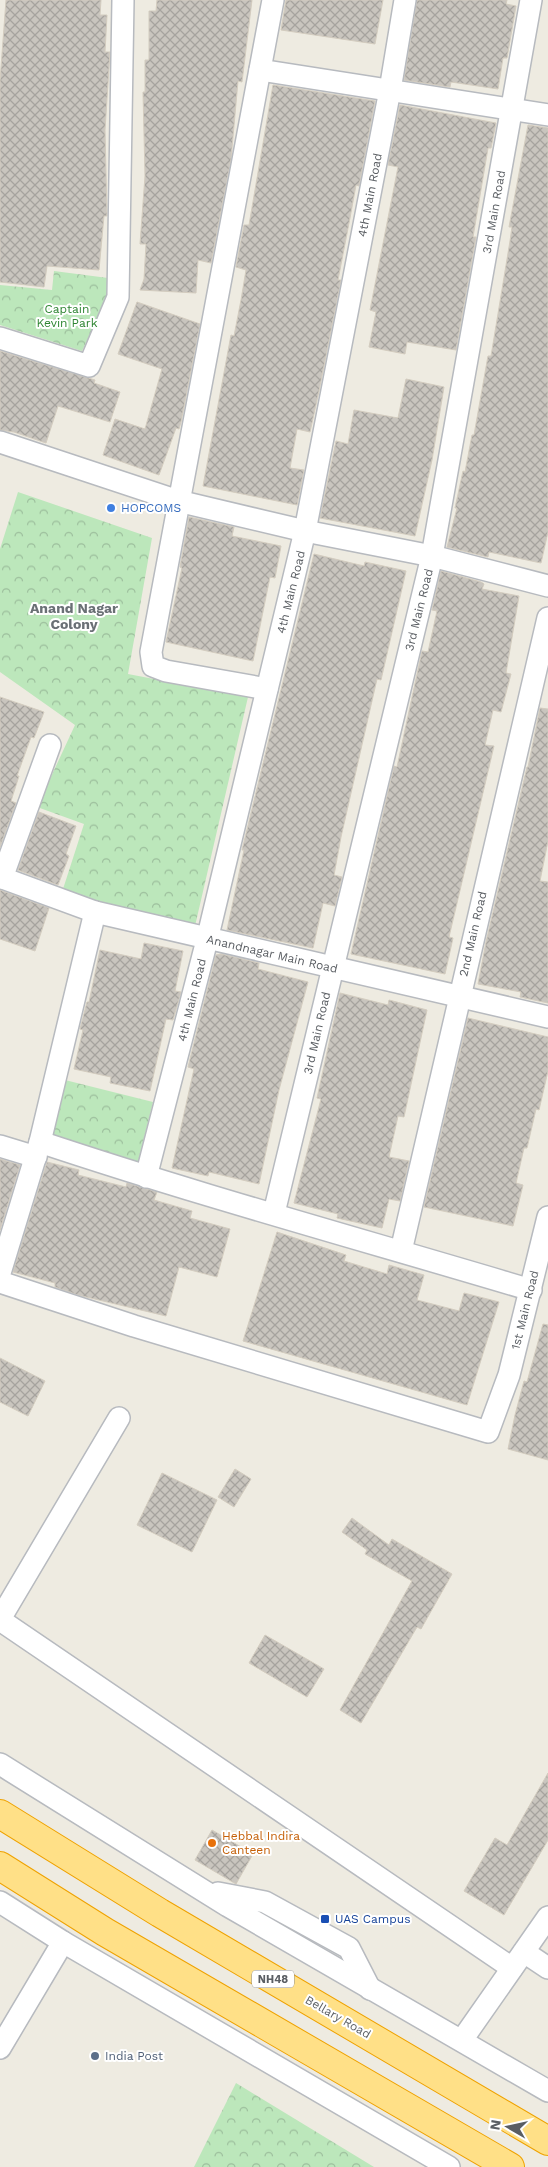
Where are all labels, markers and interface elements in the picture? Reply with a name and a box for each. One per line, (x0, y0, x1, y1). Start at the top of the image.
street label: 4th Main Road (355, 152, 385, 238)
street label: 3rd Main Road (480, 169, 508, 255)
park label: Captain Kevin Park (37, 302, 98, 330)
place label: HOPCOMS (121, 501, 181, 515)
marker: HOPCOMS (105, 502, 117, 514)
street label: 4th Main Road (274, 549, 308, 635)
street label: 3rd Main Road (402, 567, 436, 653)
district label: Anand Nagar Colony (30, 600, 118, 632)
street label: 2nd Main Road (456, 890, 490, 978)
street label: Anandnagar Main Road (205, 932, 339, 976)
street label: 4th Main Road (175, 957, 209, 1043)
street label: 3rd Main Road (301, 990, 333, 1076)
street label: 1st Main Road (508, 1269, 542, 1351)
place label: Hebbal Indira Canteen (222, 1829, 300, 1857)
marker: Hebbal Indira Canteen (206, 1837, 218, 1849)
place label: UAS Campus (335, 1912, 411, 1926)
marker: UAS Campus (319, 1913, 331, 1925)
road number: NH48 (252, 1970, 294, 1988)
street label: Bellary Road (303, 1993, 373, 2041)
place label: India Post (105, 2049, 163, 2063)
marker: India Post (89, 2050, 101, 2062)
north arrow (483, 2102, 533, 2152)
text: N (486, 2119, 504, 2131)

